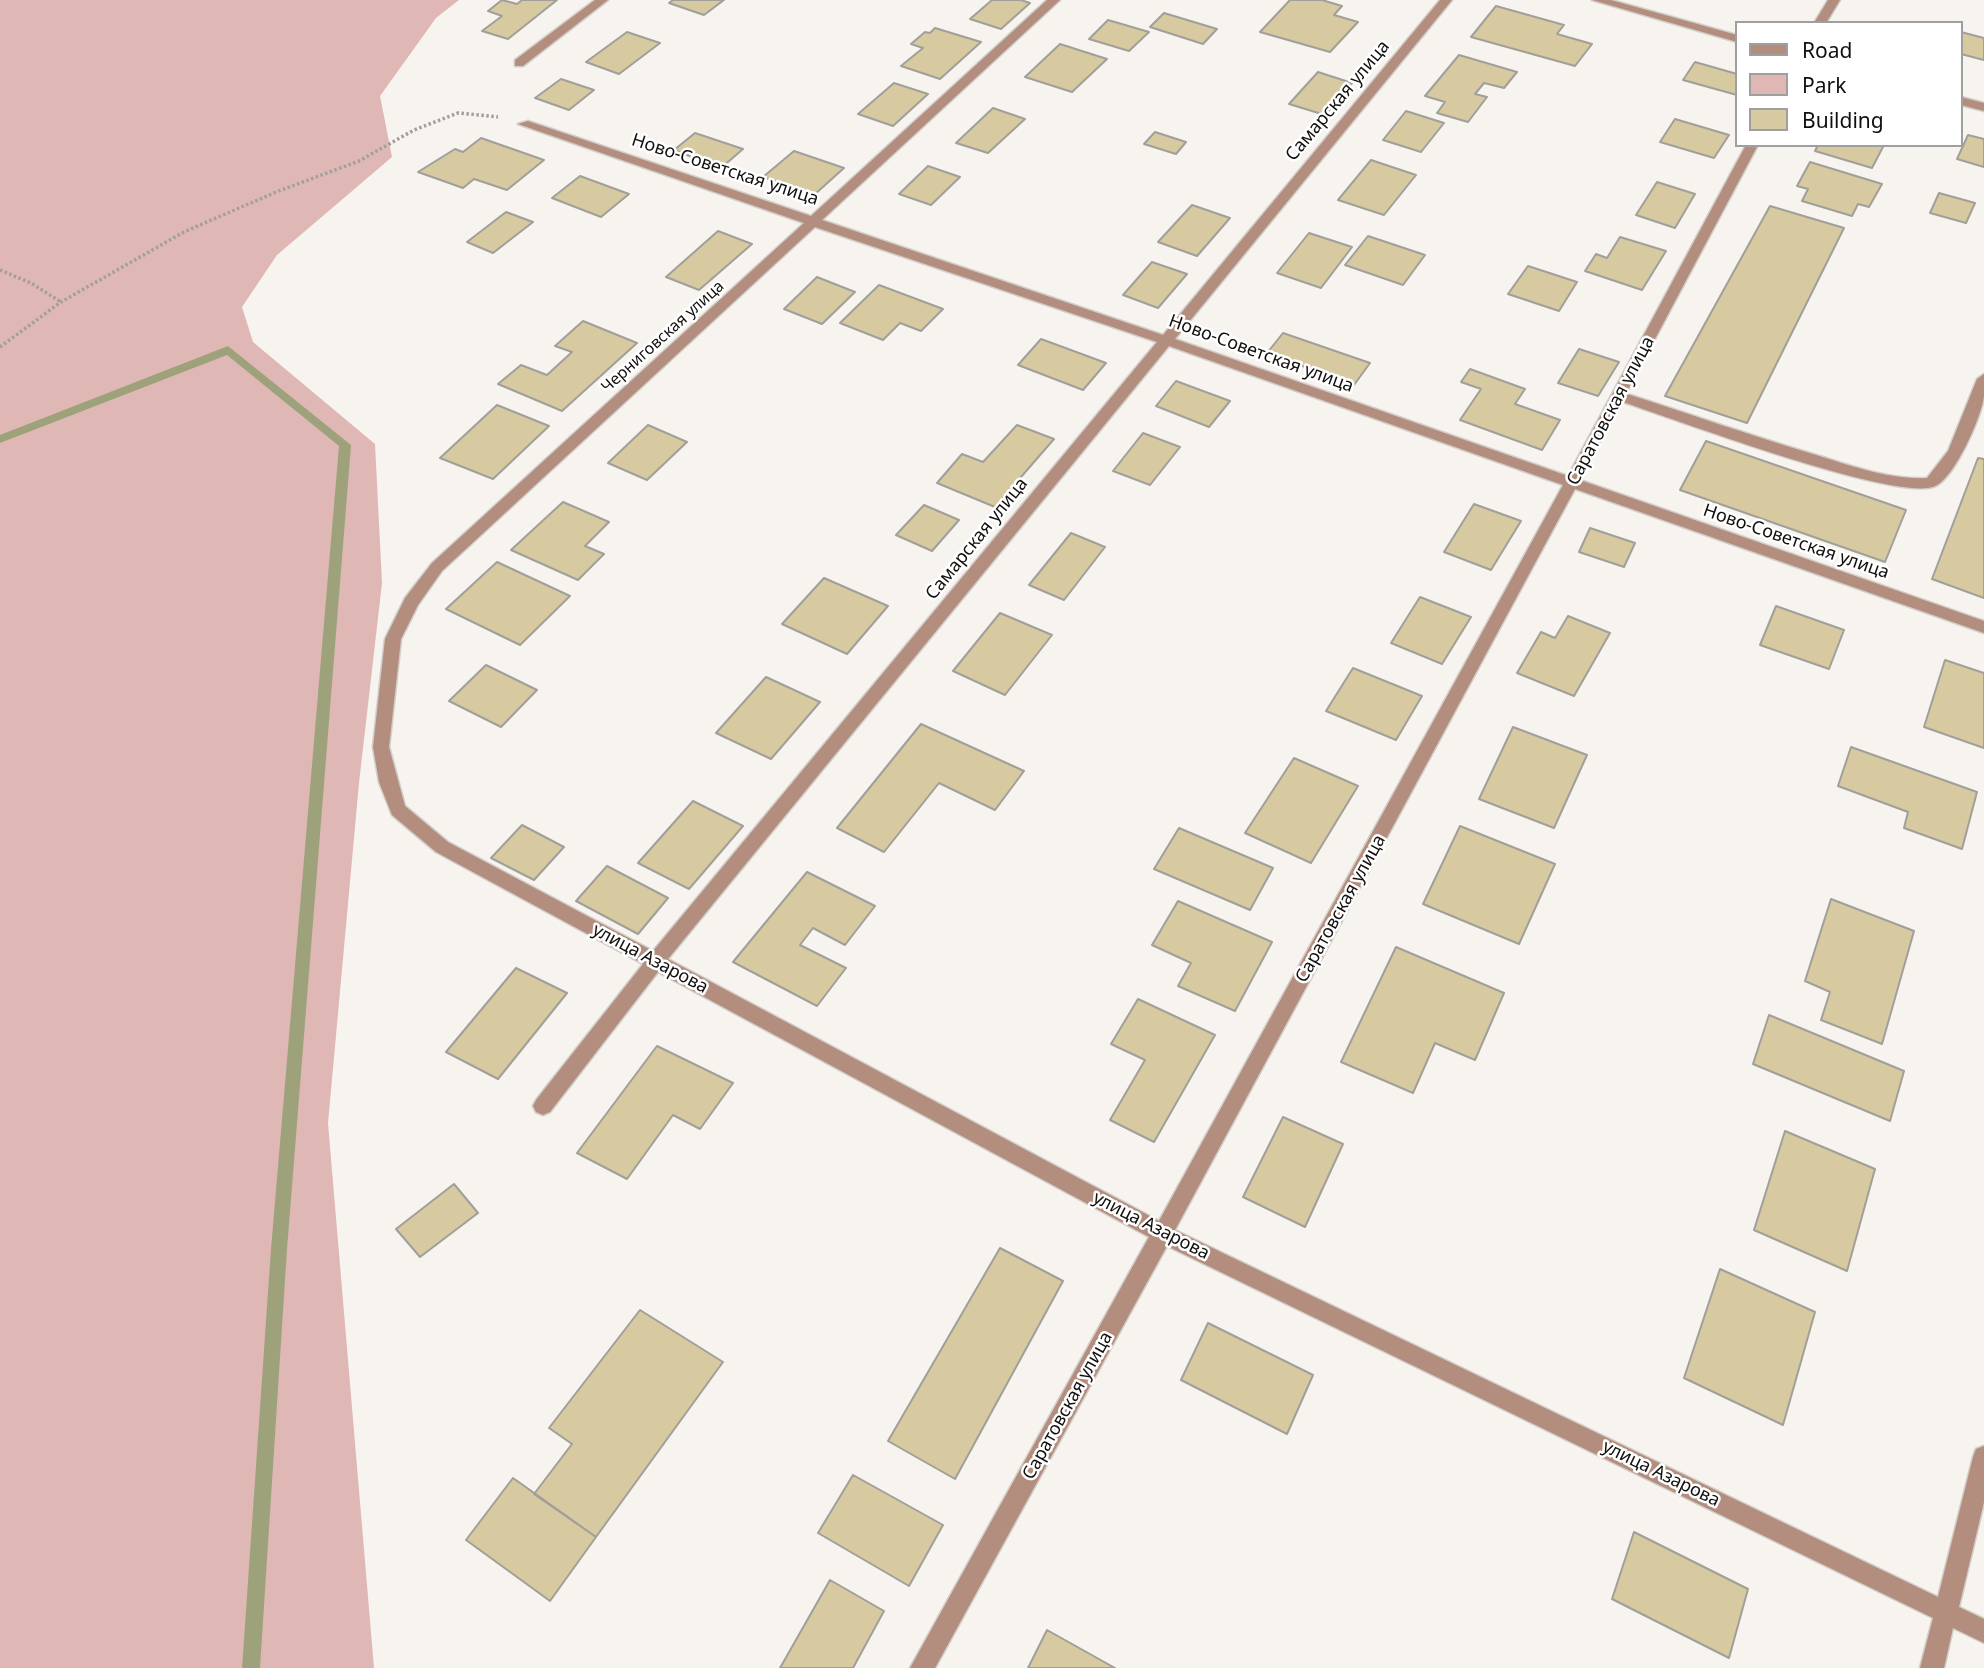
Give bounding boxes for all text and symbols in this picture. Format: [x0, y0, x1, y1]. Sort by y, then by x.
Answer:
legend [1736, 21, 1963, 147]
street label: Самарская улица [1281, 36, 1395, 166]
text: Road [1802, 36, 1852, 64]
text: Park [1802, 71, 1846, 99]
text: Building [1802, 106, 1884, 134]
street label: Ново-Советская улица [629, 130, 821, 210]
street label: Черниговская улица [598, 277, 728, 397]
street label: Ново-Советская улица [1166, 310, 1356, 398]
street label: Саратовская улица [1563, 333, 1659, 489]
street label: Самарская улица [921, 474, 1033, 604]
street label: Ново-Советская улица [1700, 500, 1892, 584]
street label: Саратовская улица [1291, 831, 1391, 987]
street label: улица Азарова [589, 919, 711, 999]
street label: улица Азарова [1089, 1187, 1213, 1265]
street label: Саратовская улица [1018, 1328, 1118, 1484]
street label: улица Азарова [1599, 1436, 1723, 1512]

